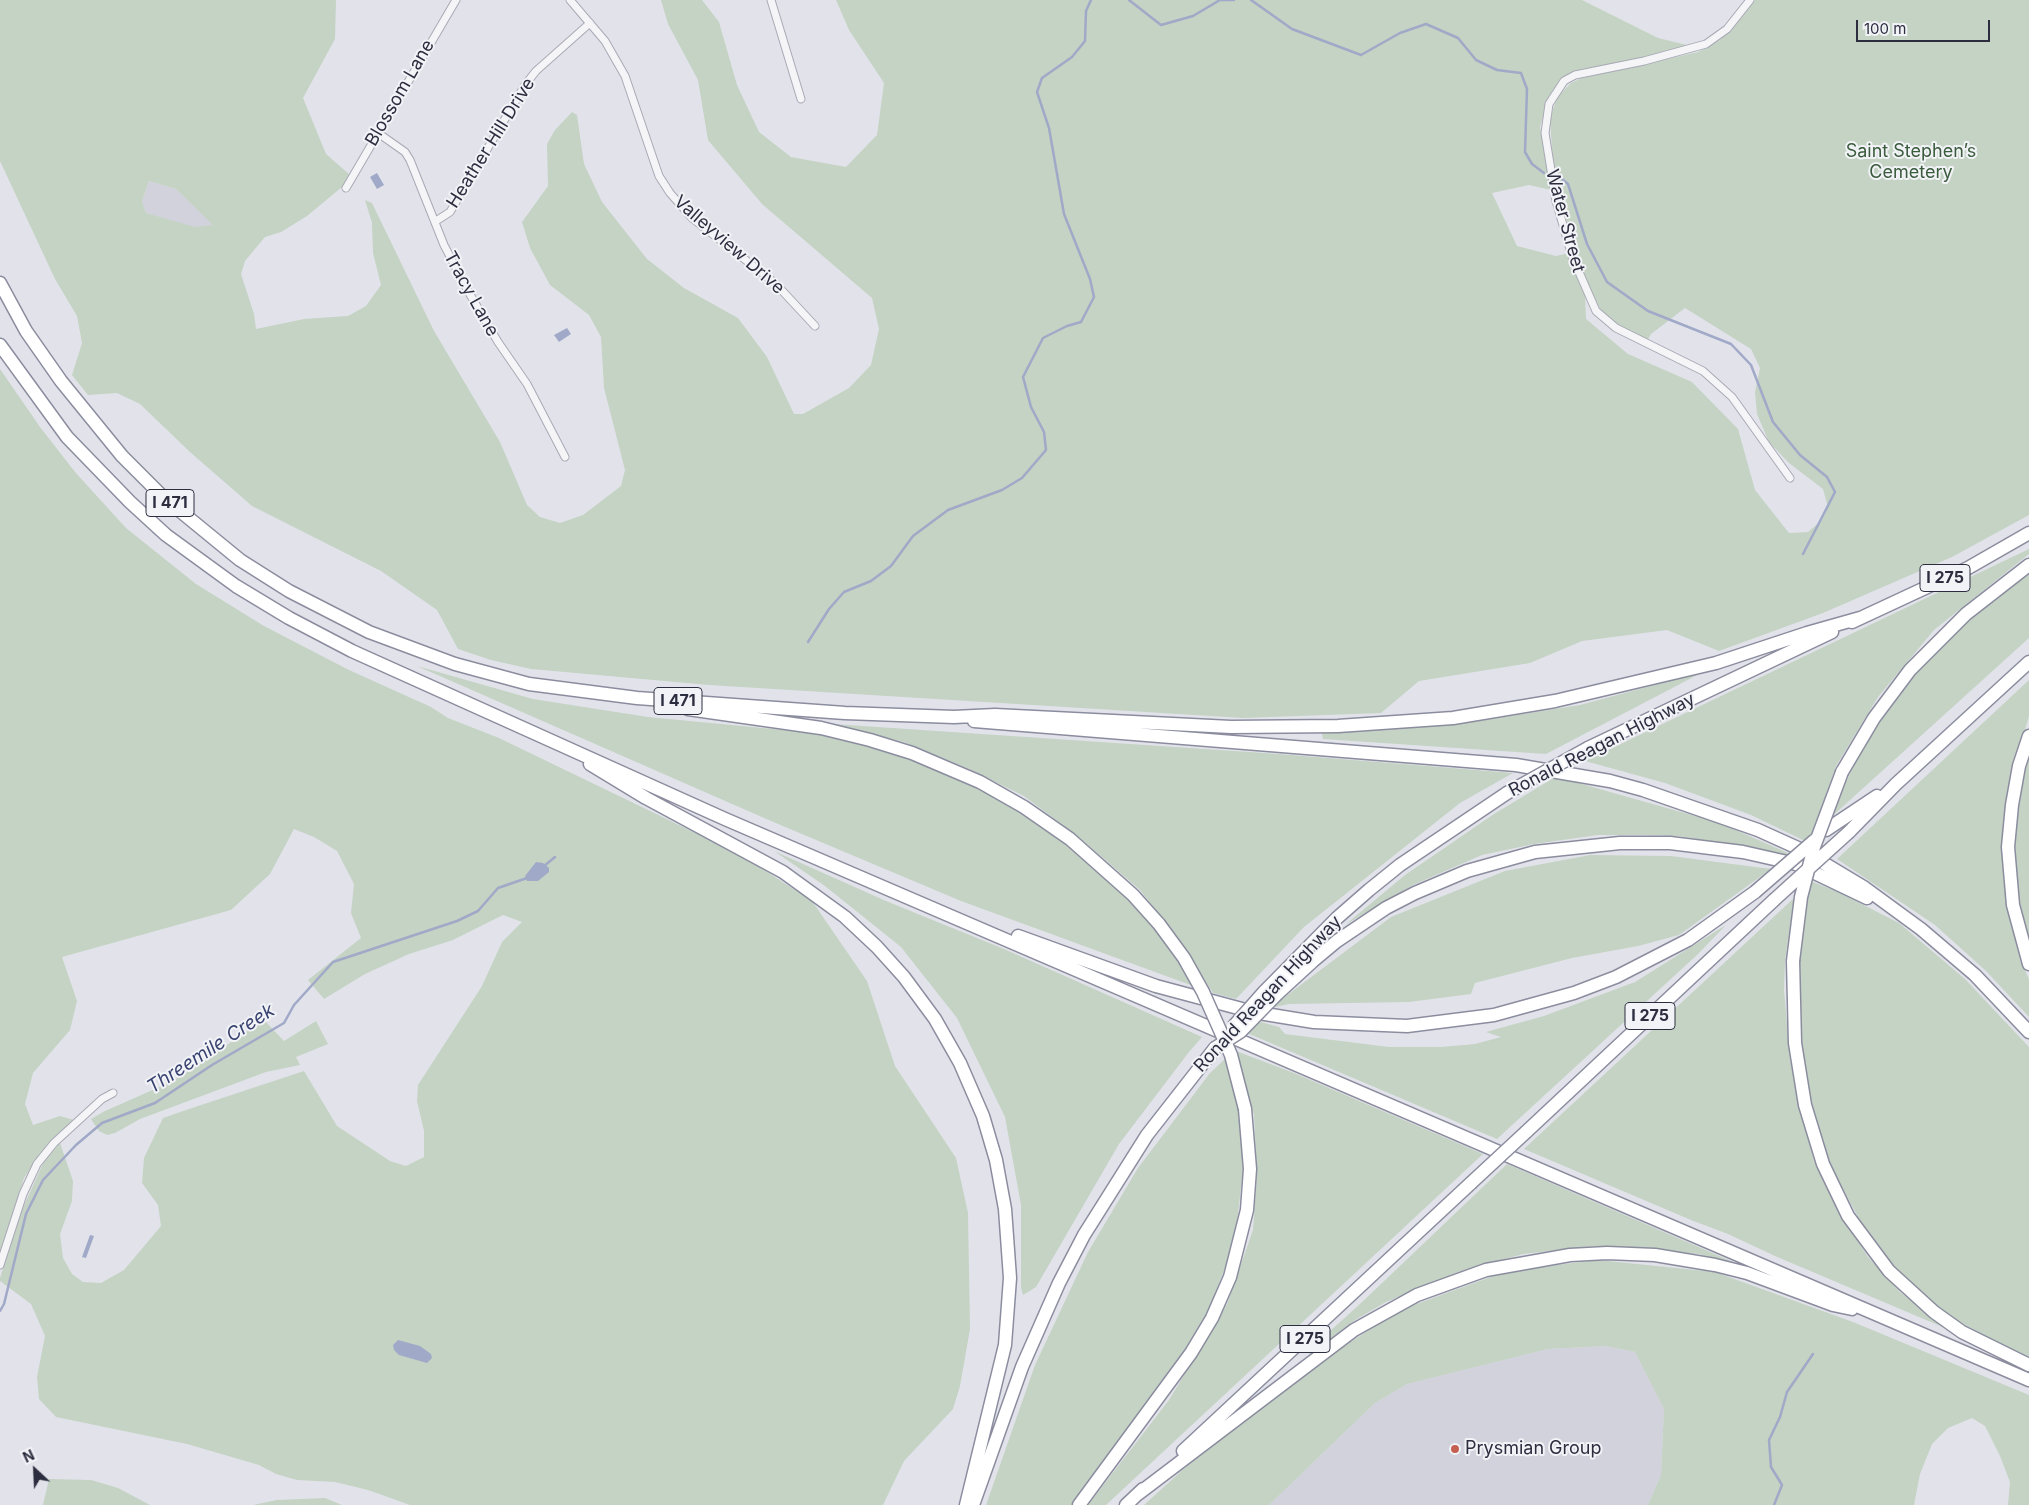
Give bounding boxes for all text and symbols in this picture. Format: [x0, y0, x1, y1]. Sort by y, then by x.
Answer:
scale bar [1859, 10, 1993, 42]
text: 100 m [1864, 19, 1906, 38]
street label: Blossom Lane [361, 36, 439, 150]
street label: Heather Hill Drive [442, 74, 540, 212]
park label: Saint Stephen’s Cemetery [1846, 141, 1976, 183]
street label: Water Street [1541, 167, 1589, 275]
street label: Valleyview Drive [669, 191, 789, 299]
street label: Tracy Lane [439, 248, 503, 340]
road number: I 471 [146, 489, 194, 516]
road number: I 275 [1920, 564, 1970, 592]
road number: I 471 [654, 688, 702, 714]
street label: Ronald Reagan Highway [1505, 689, 1699, 801]
street label: Ronald Reagan Highway [1190, 911, 1346, 1077]
water label: Threemile Creek [143, 999, 279, 1099]
road number: I 275 [1625, 1002, 1675, 1030]
road number: I 275 [1280, 1326, 1330, 1352]
place label: Prysmian Group [1465, 1438, 1601, 1460]
marker: Prysmian Group [1449, 1443, 1461, 1455]
north arrow [10, 1445, 60, 1495]
text: N [20, 1446, 37, 1466]

